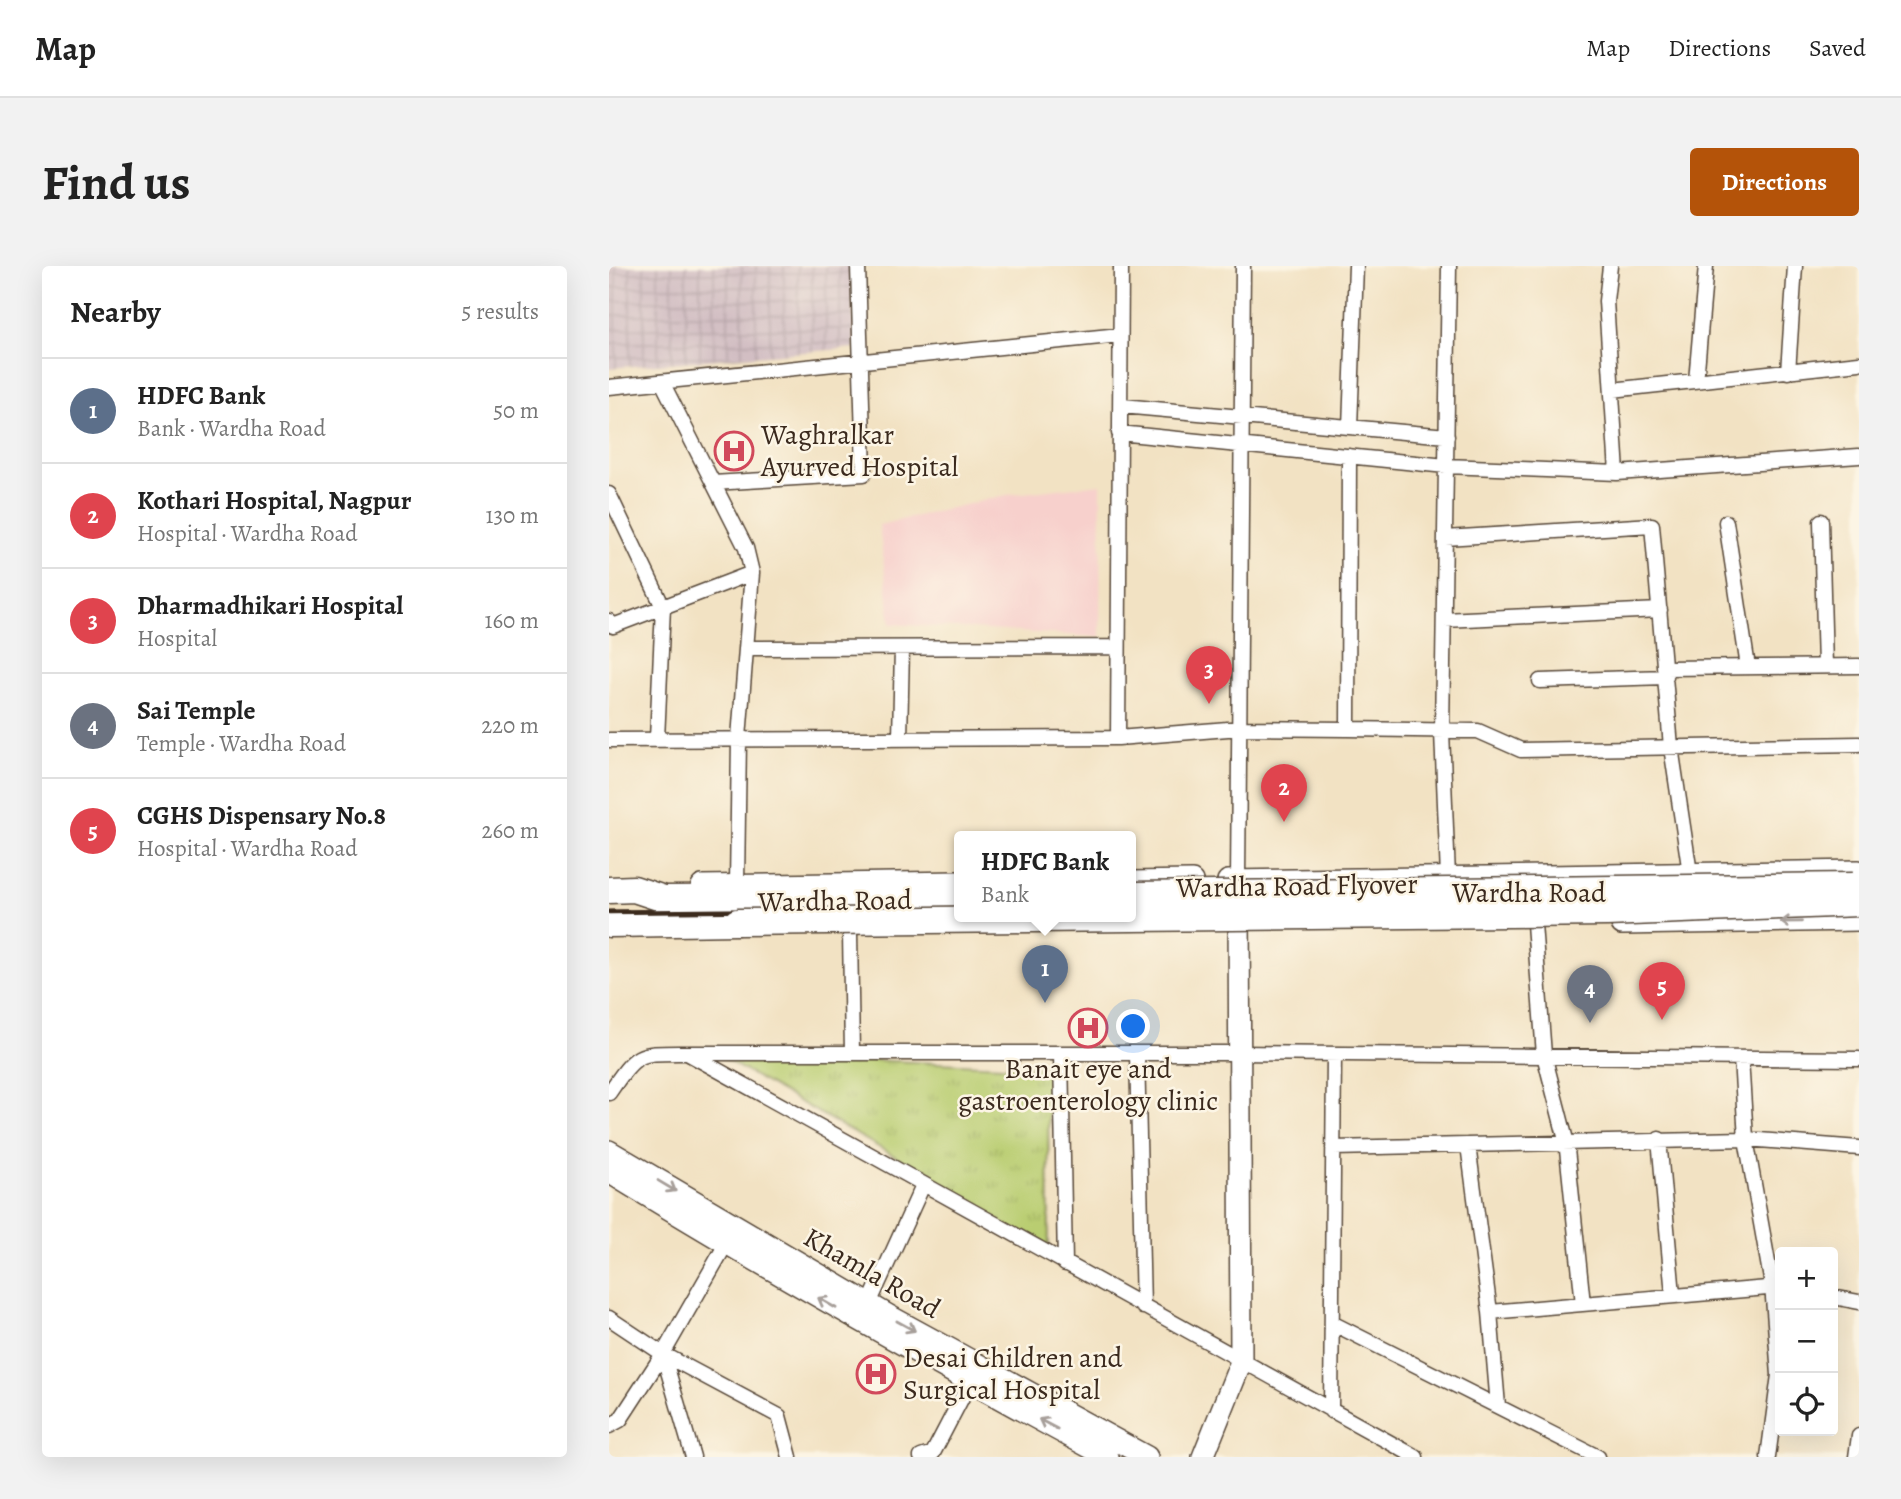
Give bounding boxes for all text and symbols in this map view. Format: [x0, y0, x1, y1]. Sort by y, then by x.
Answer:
text: Map [35, 26, 96, 71]
text: Map [1586, 32, 1630, 64]
text: Directions [1668, 32, 1771, 64]
text: Saved [1809, 32, 1866, 64]
button: Directions [1690, 148, 1859, 216]
text: Find us [42, 149, 190, 216]
text: Nearby [70, 292, 161, 332]
text: 5 results [462, 296, 539, 327]
text: HDFC Bank [137, 378, 265, 413]
text: 1 [89, 395, 97, 426]
text: 50 m [493, 395, 539, 426]
text: Bank · Wardha Road [137, 413, 326, 444]
place label: Waghralkar Ayurved Hospital [760, 416, 958, 486]
hospital icon: Waghralkar Ayurved Hospital [713, 430, 755, 472]
text: Kothari Hospital, Nagpur [137, 483, 411, 518]
text: 2 [87, 500, 99, 531]
text: 130 m [486, 500, 539, 531]
text: Hospital · Wardha Road [137, 518, 357, 549]
text: Dharmadhikari Hospital [137, 588, 403, 623]
text: 3 [88, 605, 98, 636]
text: 160 m [485, 605, 539, 636]
text: Hospital [137, 623, 217, 654]
pin: 3 [1186, 646, 1232, 704]
text: Sai Temple [137, 693, 255, 728]
text: 4 [88, 710, 98, 741]
text: 220 m [481, 710, 539, 741]
text: Temple · Wardha Road [137, 728, 346, 759]
pin: 2 [1261, 764, 1307, 822]
text: CGHS Dispensary No.8 [137, 798, 386, 833]
text: 5 [88, 815, 98, 846]
text: 260 m [481, 815, 539, 846]
popup [954, 831, 1136, 922]
text: Hospital · Wardha Road [137, 833, 357, 864]
text: HDFC Bank [981, 844, 1109, 879]
street label: Wardha Road Flyover [1175, 865, 1418, 907]
street label: Wardha Road [1451, 874, 1607, 912]
text: Bank [981, 879, 1029, 910]
street label: Wardha Road [757, 881, 913, 921]
one-way arrow [1780, 915, 1803, 929]
pin: 1 [1022, 945, 1068, 1003]
pin: 5 [1639, 962, 1685, 1020]
pin: 4 [1567, 965, 1613, 1023]
hospital icon: Banait eye and gastroenterology clinic [1067, 1007, 1109, 1049]
your location [1116, 1009, 1150, 1043]
place label: Banait eye and gastroenterology clinic [958, 1050, 1218, 1120]
one-way arrow [657, 1180, 677, 1194]
street label: Khamla Road [796, 1218, 948, 1328]
map controls [1775, 1247, 1838, 1436]
button: + [1775, 1247, 1838, 1310]
one-way arrow [818, 1295, 838, 1309]
button: − [1775, 1310, 1838, 1373]
one-way arrow [896, 1319, 916, 1333]
place label: Desai Children and Surgical Hospital [903, 1339, 1123, 1409]
hospital icon: Desai Children and Surgical Hospital [855, 1353, 897, 1395]
button: locate [1775, 1373, 1838, 1436]
one-way arrow [1038, 1417, 1059, 1431]

